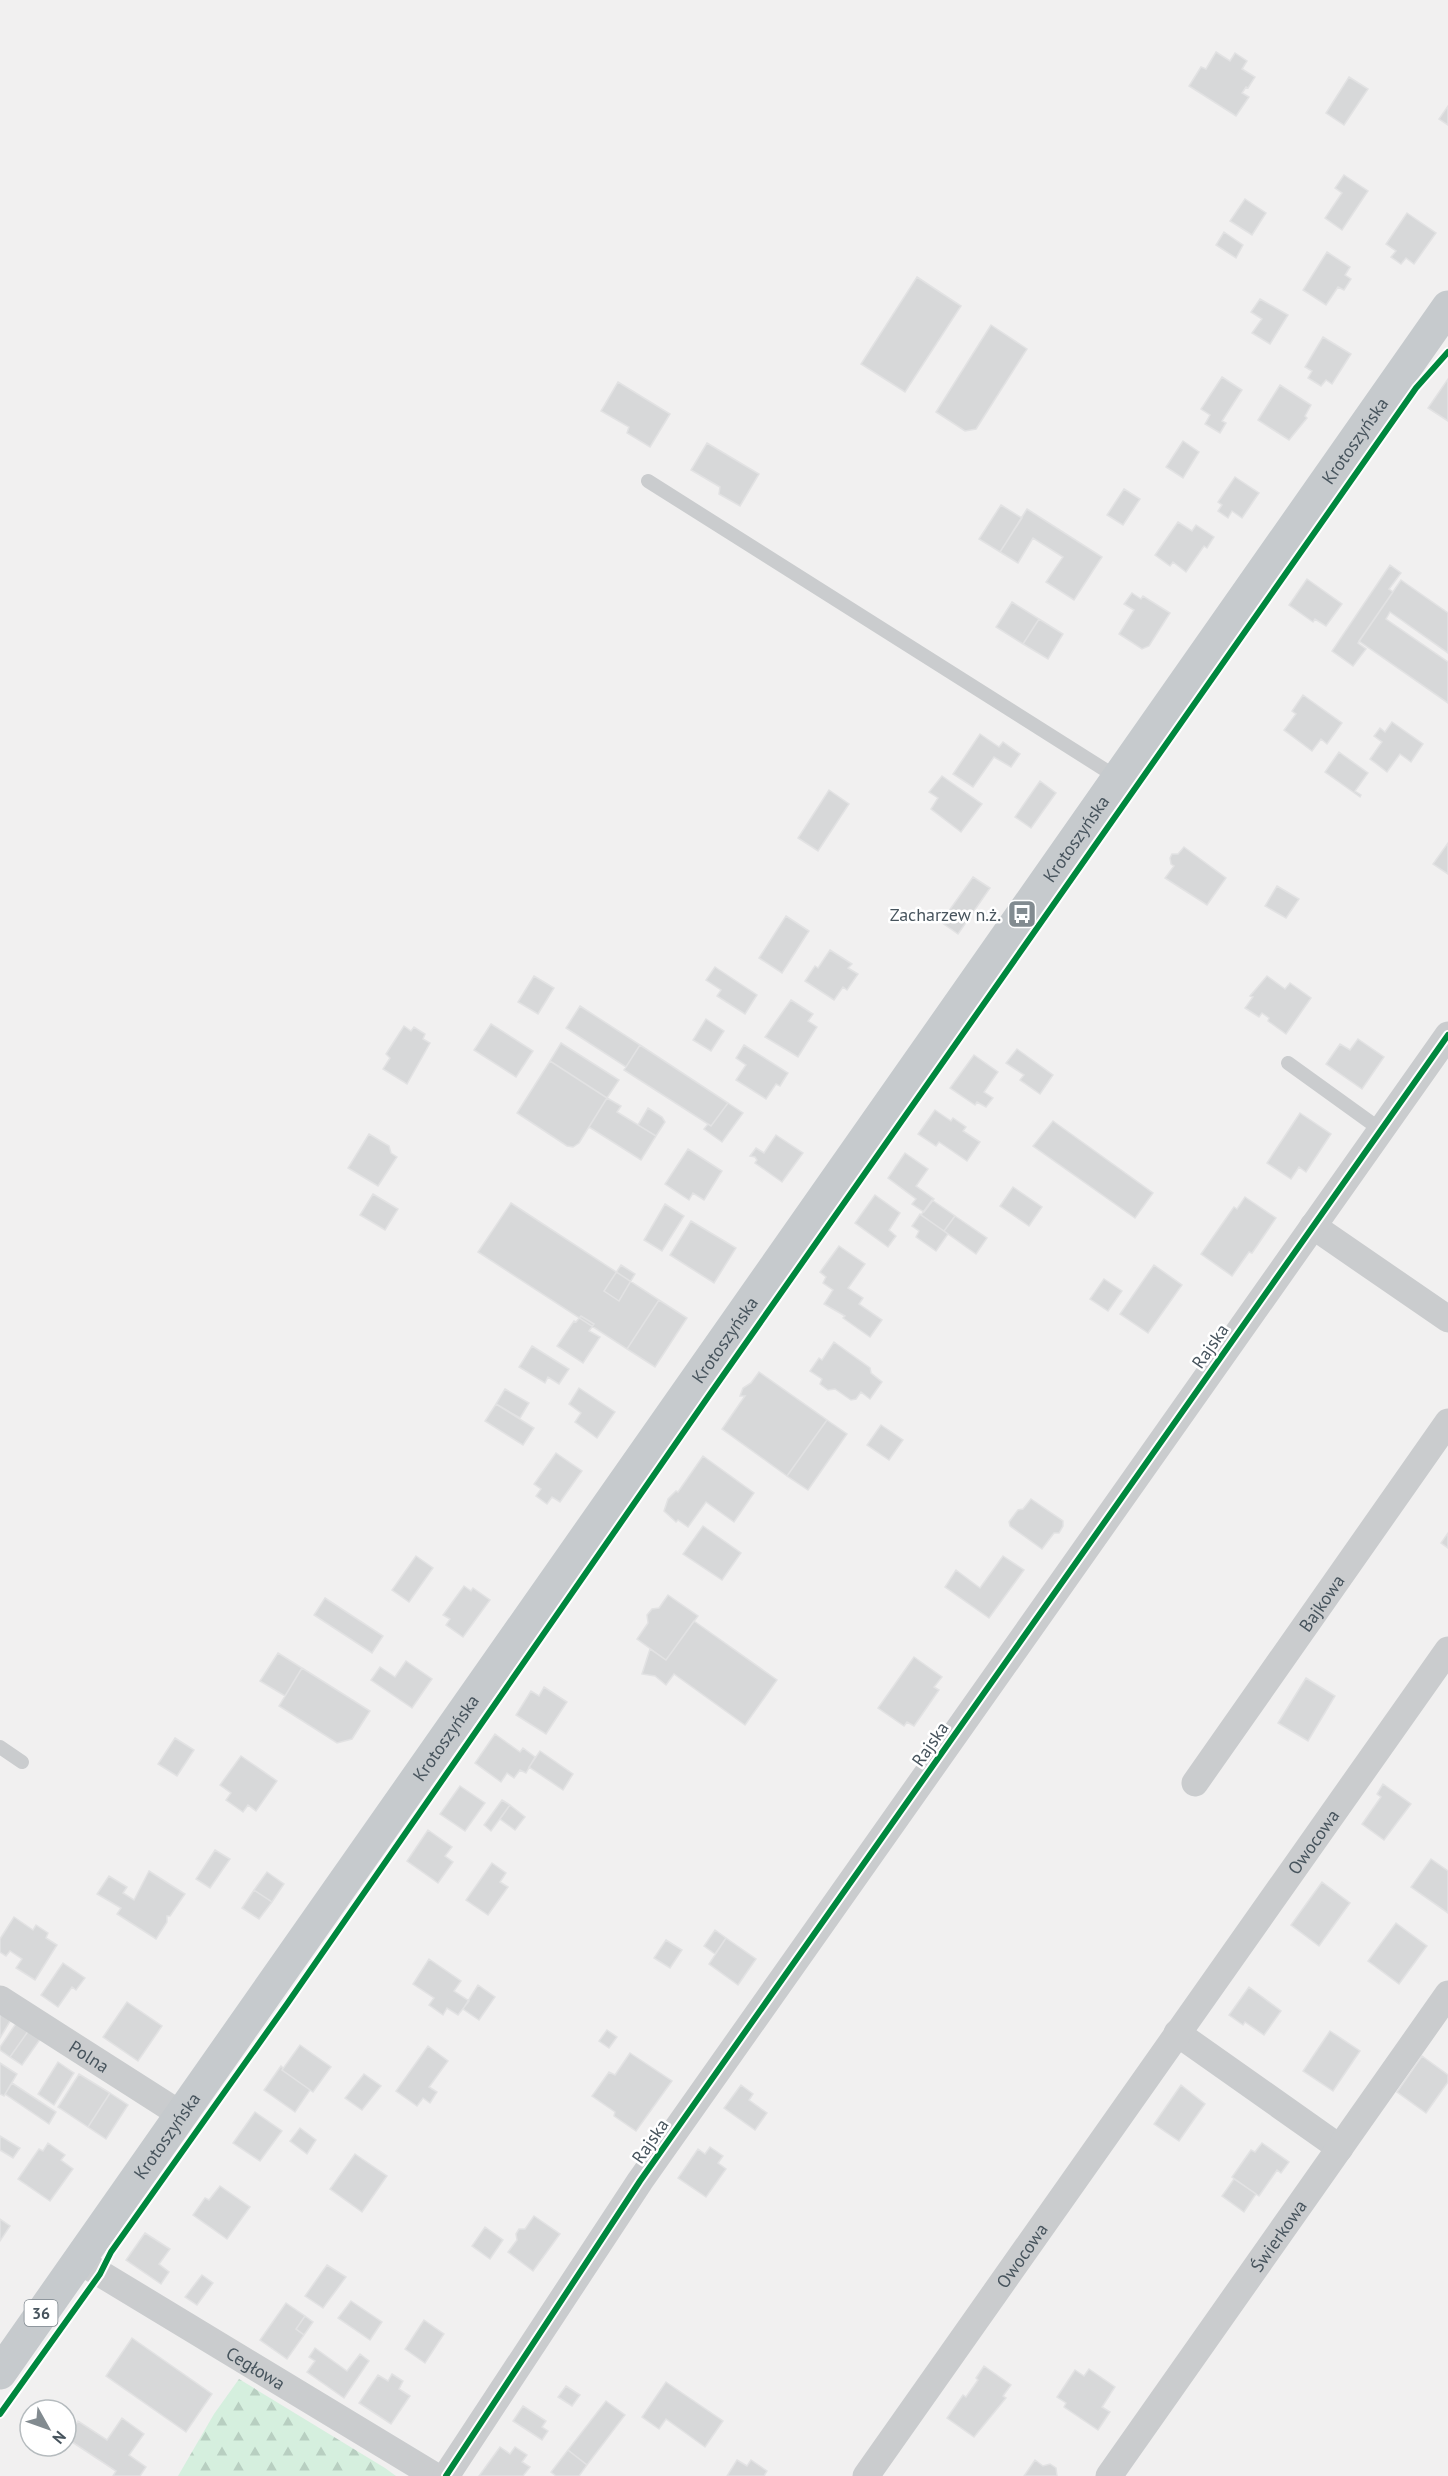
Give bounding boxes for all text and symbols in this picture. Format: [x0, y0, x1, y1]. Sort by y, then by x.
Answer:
street label: Krotoszyńska [1316, 393, 1393, 488]
street label: Krotoszyńska [1037, 791, 1114, 886]
bus stop icon: Zacharzew n.ż. [1006, 898, 1038, 930]
place label: Zacharzew n.ż. [890, 903, 1001, 926]
street label: Krotoszyńska [686, 1292, 763, 1387]
street label: Rajska [1186, 1319, 1234, 1373]
street label: Bajkowa [1293, 1570, 1349, 1636]
street label: Krotoszyńska [407, 1690, 484, 1785]
street label: Rajska [906, 1717, 954, 1771]
street label: Owocowa [1282, 1805, 1344, 1879]
street label: Polna [65, 2035, 114, 2077]
street label: Krotoszyńska [128, 2088, 205, 2183]
street label: Rajska [626, 2114, 674, 2168]
street label: Świerkowa [1245, 2195, 1311, 2276]
street label: Owocowa [991, 2218, 1052, 2292]
road number: 36 [24, 2300, 57, 2326]
street label: Cegłowa [222, 2341, 290, 2394]
north arrow [18, 2398, 78, 2458]
text: N [48, 2427, 71, 2448]

